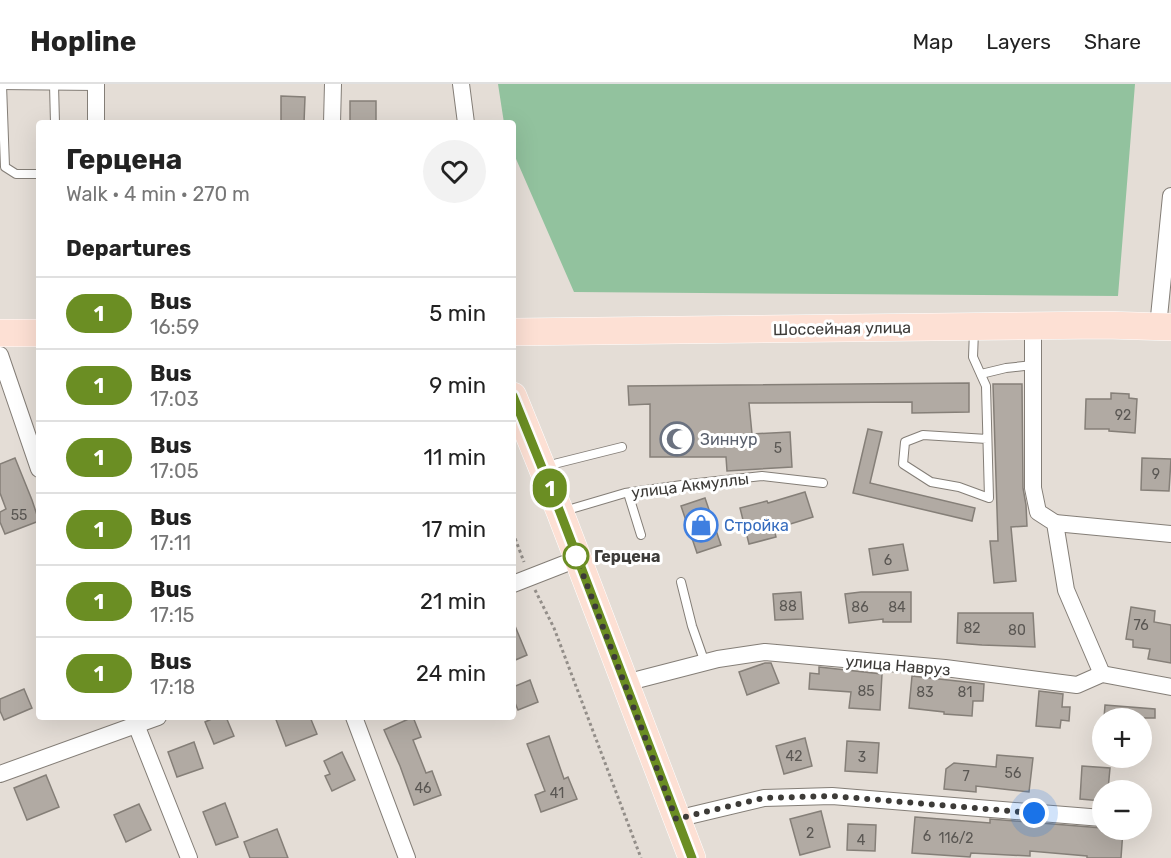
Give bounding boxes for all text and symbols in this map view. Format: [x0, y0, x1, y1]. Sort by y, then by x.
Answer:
text: Hopline [30, 25, 136, 58]
text: Map [912, 29, 953, 54]
text: Layers [986, 29, 1051, 54]
text: Share [1084, 29, 1141, 54]
button: heart [423, 140, 486, 203]
text: Герцена [66, 143, 182, 176]
text: Walk · 4 min · 270 m [66, 182, 250, 206]
text: Departures [66, 235, 191, 262]
text: Bus [150, 288, 192, 315]
text: 5 min [429, 300, 486, 327]
text: 1 [94, 301, 104, 326]
text: 16:59 [150, 315, 199, 339]
street label: Шоссейная улица [773, 318, 911, 339]
text: Bus [150, 360, 192, 387]
text: 9 min [429, 372, 486, 399]
text: 1 [94, 373, 104, 398]
text: 17:03 [150, 387, 199, 411]
house number: 92 [1115, 407, 1131, 424]
mosque icon: Зиннур [659, 421, 695, 457]
place label: Зиннур [700, 430, 757, 449]
text: Bus [150, 432, 192, 459]
house number: 5 [774, 440, 782, 457]
text: 11 min [424, 444, 486, 471]
text: 1 [94, 445, 104, 470]
text: 17:05 [150, 459, 199, 483]
house number: 9 [1152, 466, 1160, 483]
line badge: 1 [530, 468, 570, 508]
street label: улица Акмуллы [630, 469, 750, 502]
text: 1 [545, 476, 555, 501]
text: Bus [150, 504, 192, 531]
house number: 55 [11, 507, 27, 524]
shop icon: Стройка [683, 507, 719, 543]
text: 17 min [422, 516, 486, 543]
place label: Стройка [724, 516, 789, 535]
text: 1 [94, 517, 104, 542]
text: 17:11 [150, 531, 191, 555]
marker: Герцена [563, 543, 589, 569]
place label: Герцена [594, 547, 661, 566]
house number: 6 [884, 552, 892, 569]
text: Bus [150, 576, 192, 603]
text: 21 min [420, 588, 486, 615]
text: 1 [94, 589, 104, 614]
house number: 88 [779, 598, 797, 615]
house number: 86 [851, 599, 869, 616]
house number: 84 [888, 599, 906, 616]
text: 17:15 [150, 603, 194, 627]
house number: 76 [1133, 617, 1149, 634]
house number: 82 [963, 620, 981, 637]
house number: 80 [1008, 622, 1026, 639]
text: Bus [150, 648, 192, 675]
street label: улица Навруз [845, 651, 951, 680]
text: 24 min [416, 660, 486, 687]
text: 1 [94, 661, 104, 686]
text: 17:18 [150, 675, 195, 699]
house number: 85 [857, 683, 875, 700]
house number: 83 [916, 684, 934, 701]
house number: 81 [958, 684, 972, 701]
map controls [1092, 708, 1152, 840]
button: + [1092, 708, 1152, 768]
house number: 42 [786, 748, 802, 765]
house number: 3 [858, 749, 866, 766]
house number: 56 [1005, 765, 1021, 782]
house number: 7 [962, 768, 970, 785]
house number: 46 [414, 780, 432, 797]
button: − [1092, 780, 1152, 840]
house number: 41 [550, 785, 564, 802]
your location [1019, 798, 1049, 828]
house number: 2 [806, 825, 814, 842]
house number: 6 [923, 828, 931, 845]
house number: 116/2 [938, 830, 974, 847]
house number: 4 [857, 832, 866, 849]

